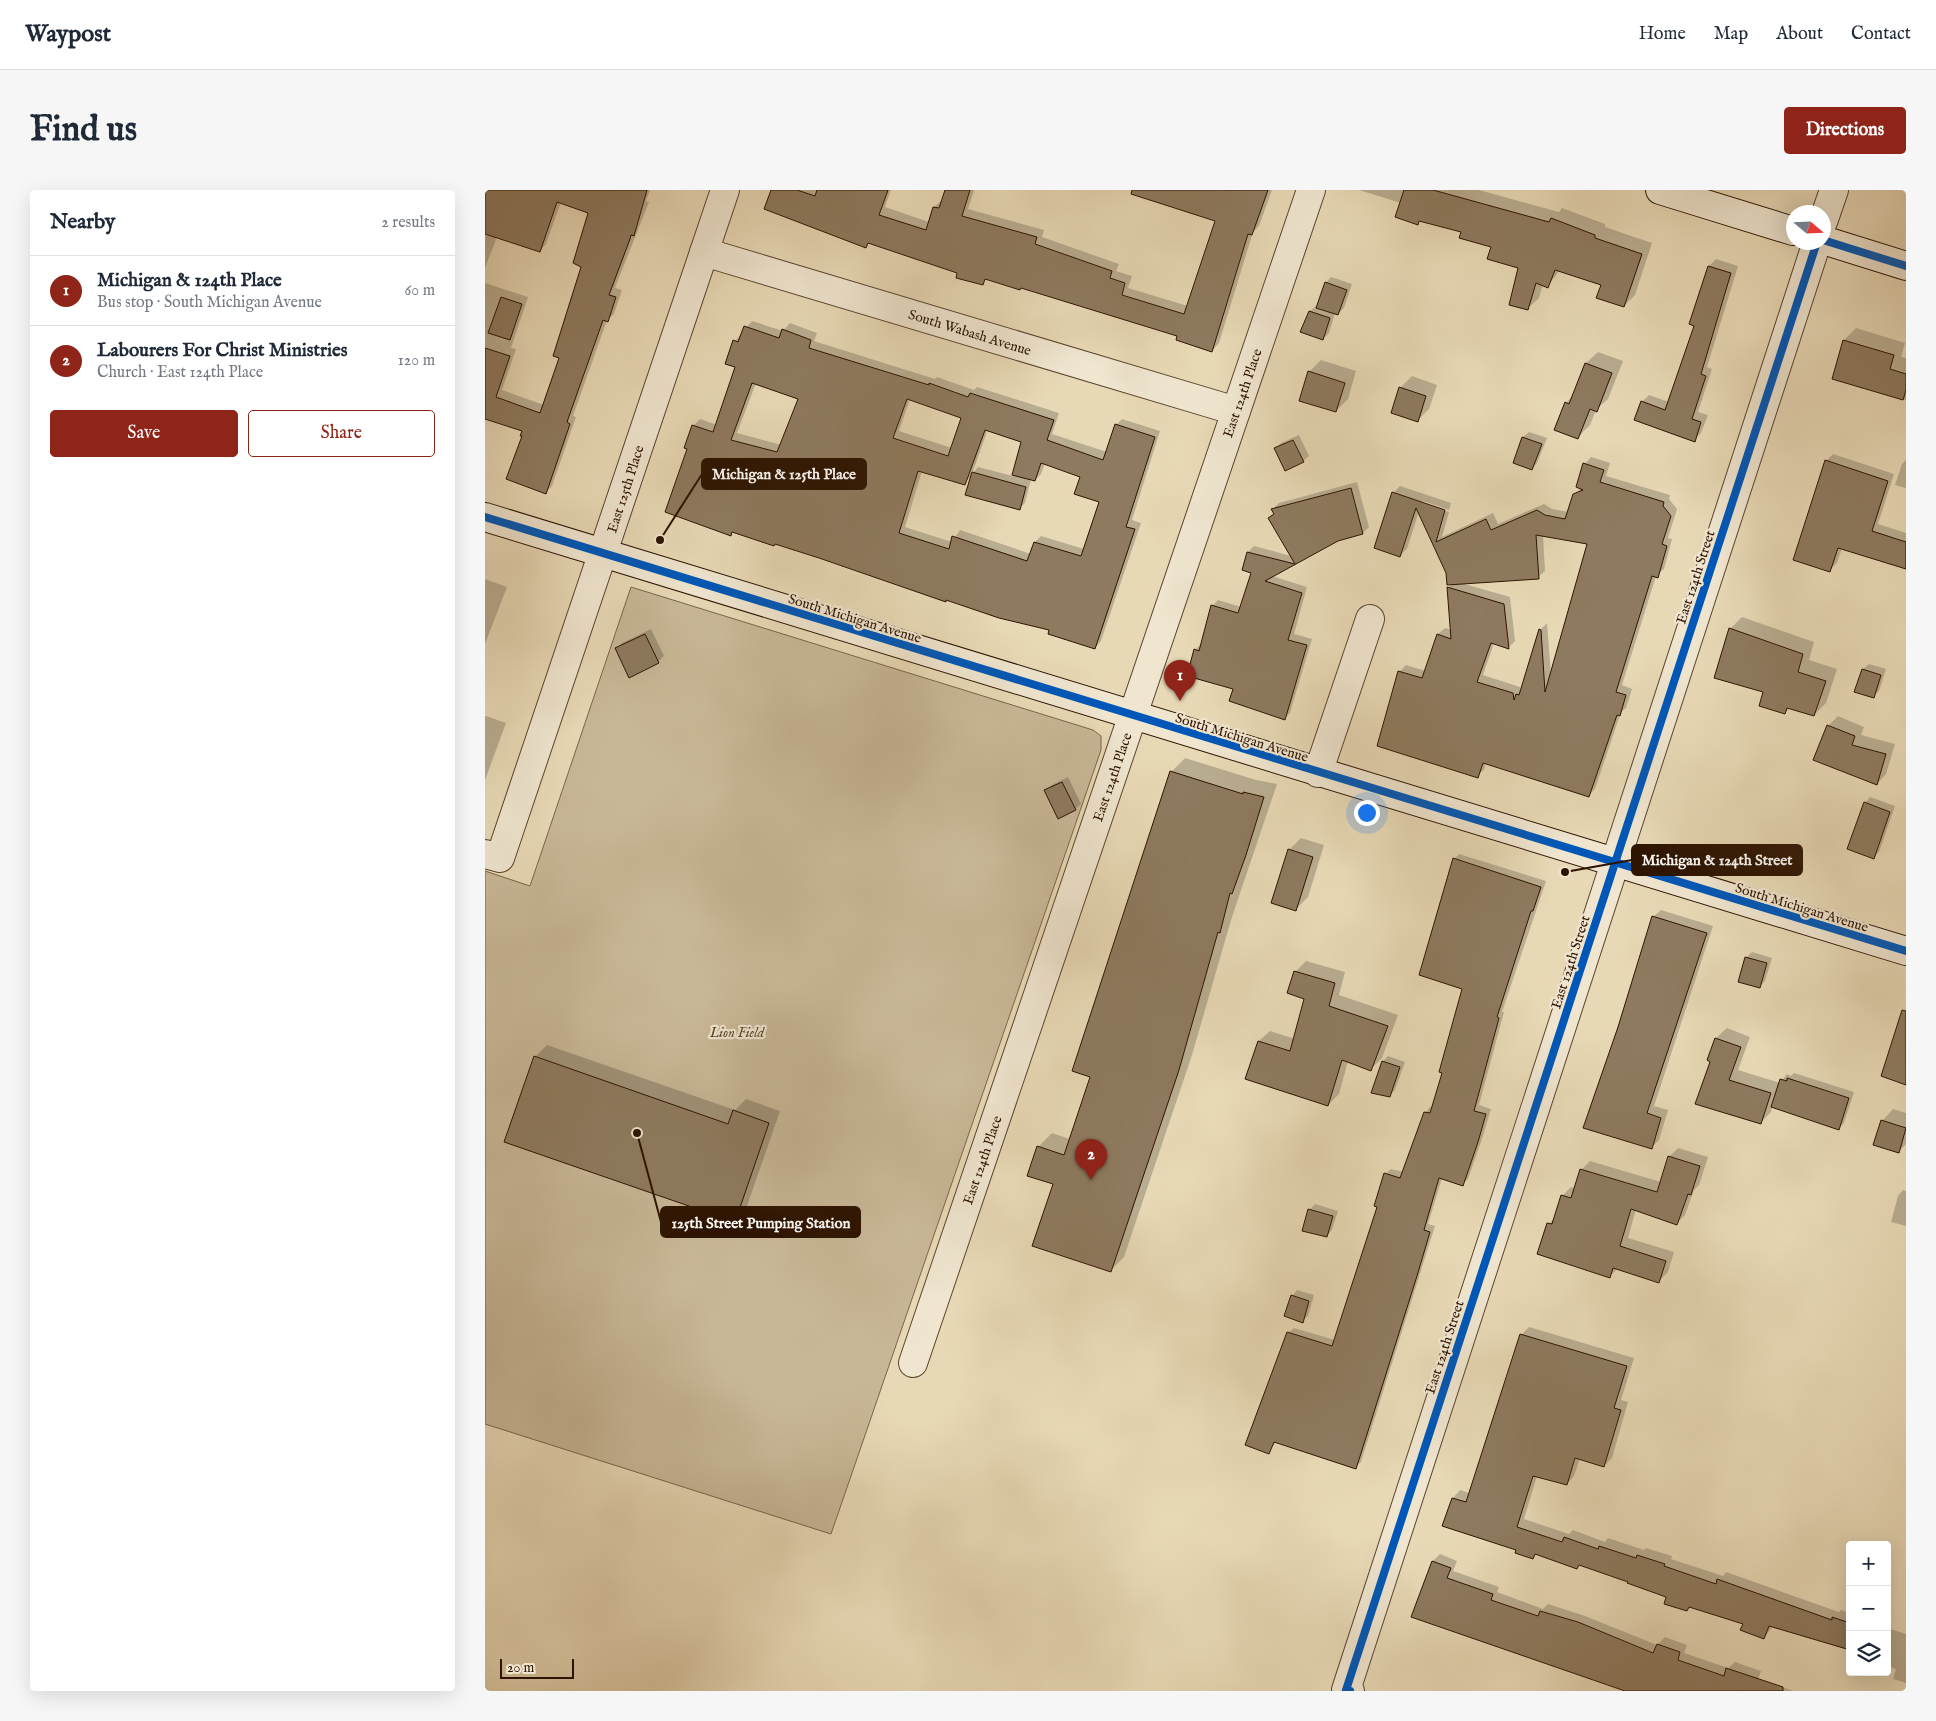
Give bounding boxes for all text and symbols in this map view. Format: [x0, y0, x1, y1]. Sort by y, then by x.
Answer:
text: Waypost [25, 19, 111, 50]
text: Home [1639, 23, 1686, 46]
text: Map [1714, 23, 1748, 46]
text: About [1776, 23, 1823, 46]
text: Contact [1851, 23, 1911, 46]
button: Directions [1784, 107, 1906, 154]
text: Find us [30, 108, 137, 153]
north arrow [1786, 205, 1831, 250]
text: Nearby [50, 209, 115, 236]
text: 2 results [381, 213, 435, 233]
text: Michigan & 124th Place [97, 269, 282, 293]
text: 1 [63, 281, 69, 301]
text: 60 m [405, 281, 435, 301]
text: Bus stop · South Michigan Avenue [97, 293, 322, 313]
street label: South Wabash Avenue [906, 306, 1034, 360]
text: Labourers For Christ Ministries [97, 339, 347, 363]
street label: East 124th Place [1219, 346, 1267, 440]
text: 2 [62, 351, 70, 371]
text: 120 m [398, 351, 435, 371]
text: Church · East 124th Place [97, 363, 263, 383]
button: Save [50, 410, 238, 457]
button: Share [248, 410, 435, 457]
street label: East 125th Place [603, 443, 649, 535]
callout: Michigan & 125th Place [702, 459, 866, 489]
text: Michigan & 125th Place [712, 465, 856, 484]
street label: East 124th Street [1672, 528, 1720, 626]
street label: South Michigan Avenue [786, 590, 924, 648]
pin: 1 [1164, 660, 1196, 701]
street label: South Michigan Avenue [1173, 709, 1311, 767]
street label: East 124th Place [1089, 730, 1137, 824]
your location [1354, 800, 1380, 826]
callout: Michigan & 124th Street [1632, 845, 1802, 875]
text: Michigan & 124th Street [1642, 851, 1793, 870]
street label: South Michigan Avenue [1733, 879, 1871, 937]
street label: East 124th Street [1547, 913, 1595, 1011]
park label: Lion Field [709, 1024, 765, 1042]
street label: East 124th Place [959, 1113, 1007, 1207]
pin: 2 [1075, 1139, 1107, 1180]
callout: 125th Street Pumping Station [661, 1207, 860, 1237]
text: 125th Street Pumping Station [672, 1214, 850, 1233]
street label: East 124th Street [1421, 1298, 1469, 1396]
map controls [1846, 1541, 1891, 1676]
button: + [1846, 1541, 1891, 1586]
button: − [1846, 1586, 1891, 1631]
button: layers [1846, 1631, 1891, 1676]
scale bar [500, 1656, 574, 1679]
text: 20 m [507, 1659, 534, 1677]

